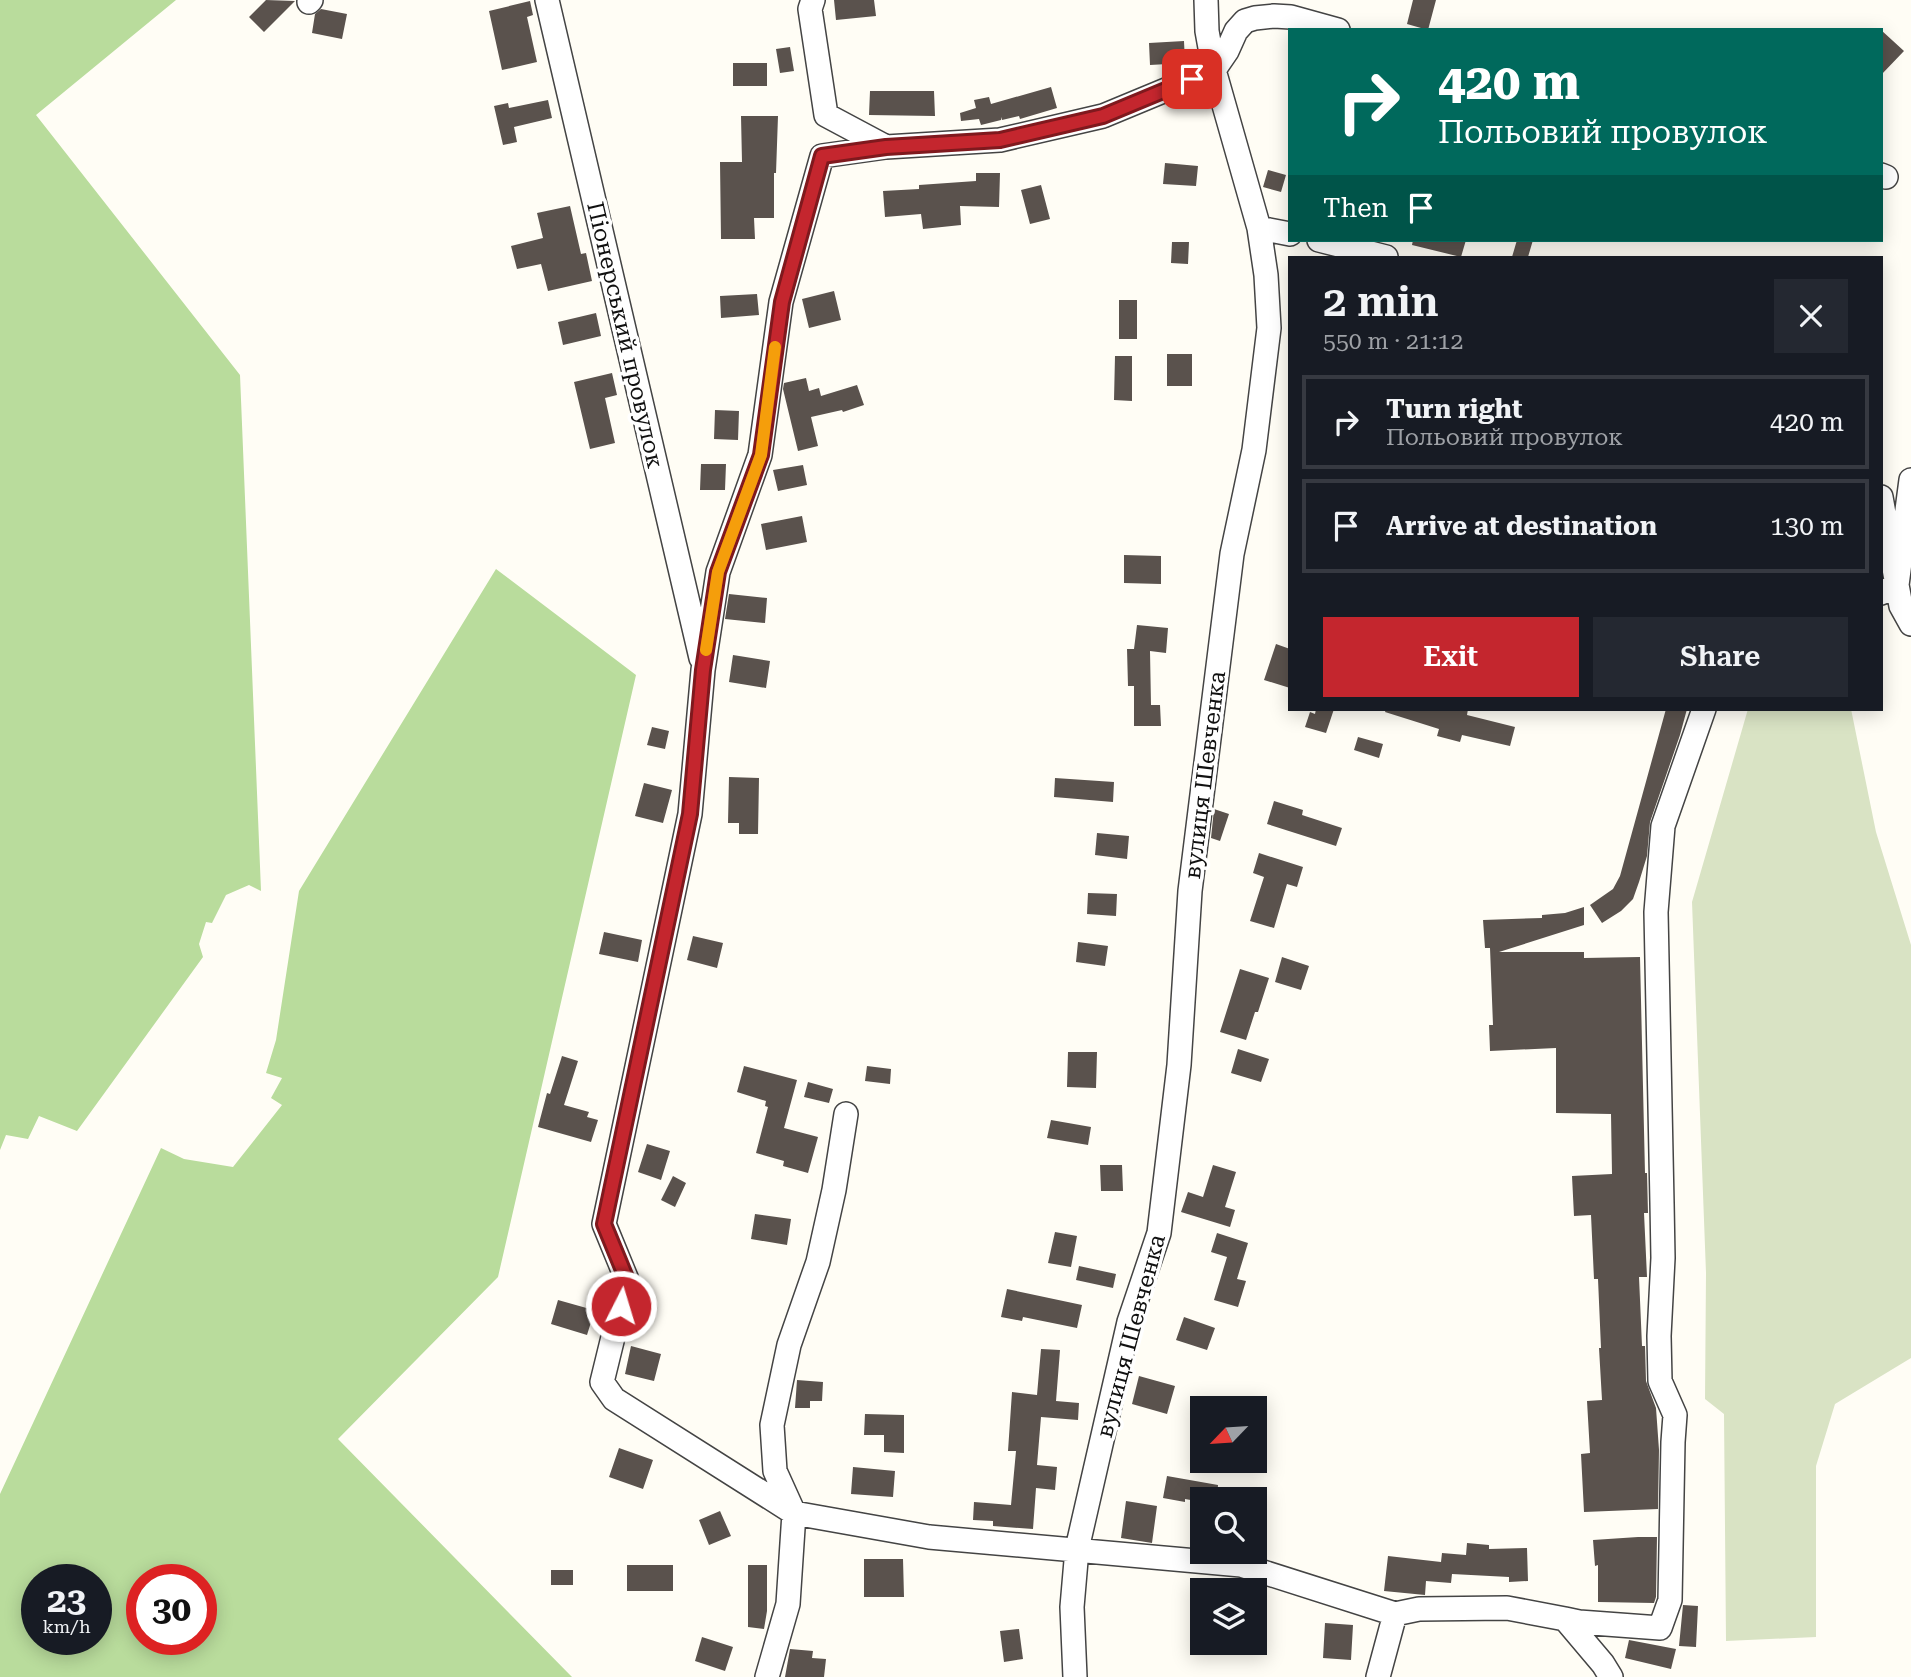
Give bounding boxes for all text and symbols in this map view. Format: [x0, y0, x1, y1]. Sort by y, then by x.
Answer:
pin [1162, 49, 1222, 109]
text: 420 m [1438, 54, 1580, 111]
icon: right [1323, 56, 1414, 147]
icon: arrive [1173, 60, 1211, 98]
text: Польовий провулок [1438, 113, 1768, 151]
icon: arrive [1402, 189, 1440, 227]
text: Then [1323, 193, 1388, 223]
street label: Піонерський провулок [581, 199, 669, 471]
text: 2 min [1323, 277, 1439, 326]
button: close [1774, 279, 1848, 353]
text: 550 m · 21:12 [1323, 328, 1463, 355]
text: Turn right [1386, 394, 1522, 424]
icon: right [1327, 403, 1365, 441]
text: 420 m [1770, 407, 1844, 437]
text: Польовий провулок [1386, 424, 1623, 451]
icon: arrive [1327, 507, 1365, 545]
text: Arrive at destination [1386, 511, 1657, 541]
text: 130 m [1770, 511, 1844, 541]
button: Exit [1323, 617, 1579, 697]
button: Share [1593, 617, 1848, 697]
street label: вулиця Шевченка [1179, 669, 1231, 880]
street label: вулиця Шевченка [1091, 1231, 1171, 1441]
position arrow [584, 1269, 658, 1343]
north arrow [1190, 1396, 1267, 1474]
map controls [1190, 1396, 1267, 1655]
button: search [1190, 1487, 1267, 1564]
speed limit sign: 30 [126, 1564, 217, 1655]
button: layers [1190, 1578, 1267, 1655]
text: 23 [47, 1580, 86, 1621]
text: km/h [42, 1616, 91, 1637]

